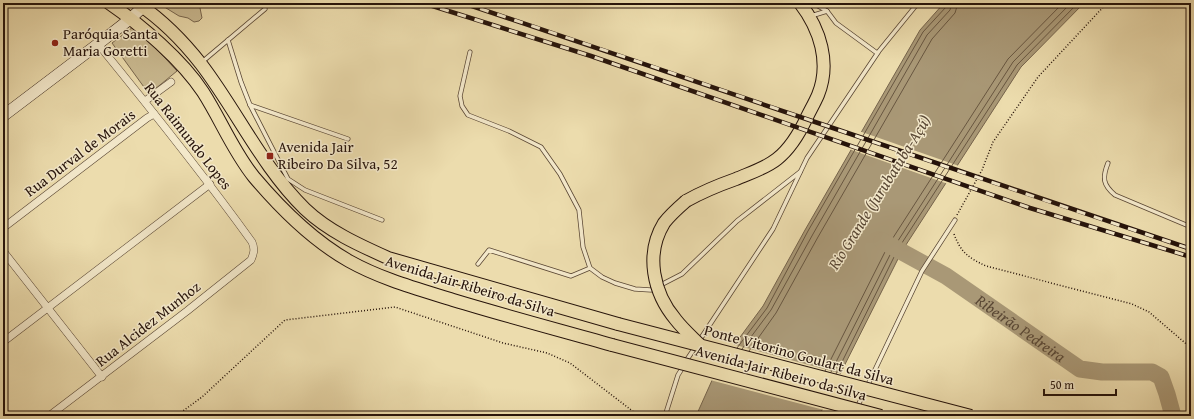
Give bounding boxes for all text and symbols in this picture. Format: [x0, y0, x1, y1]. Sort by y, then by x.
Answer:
place label: Paróquia Santa Maria Goretti [63, 23, 158, 61]
marker: Paróquia Santa Maria Goretti [50, 38, 60, 48]
street label: Rua Raimundo Lopes [140, 78, 237, 194]
street label: Rua Durval de Morais [20, 104, 140, 201]
water label: Rio Grande (Jurubatuba-Açú) [821, 110, 937, 275]
place label: Avenida Jair Ribeiro Da Silva, 52 [278, 136, 398, 174]
marker: Avenida Jair Ribeiro Da Silva, 52 [265, 151, 275, 161]
street label: Avenida Jair Ribeiro da Silva [383, 250, 557, 321]
street label: Rua Alcidez Munhoz [91, 276, 205, 371]
water label: Ribeirão Pedreira [970, 287, 1071, 368]
street label: Ponte Vitorino Goulart da Silva [702, 319, 896, 390]
street label: Avenida Jair Ribeiro da Silva [693, 340, 869, 405]
scale bar [1044, 371, 1116, 397]
text: 50 m [1050, 376, 1074, 393]

